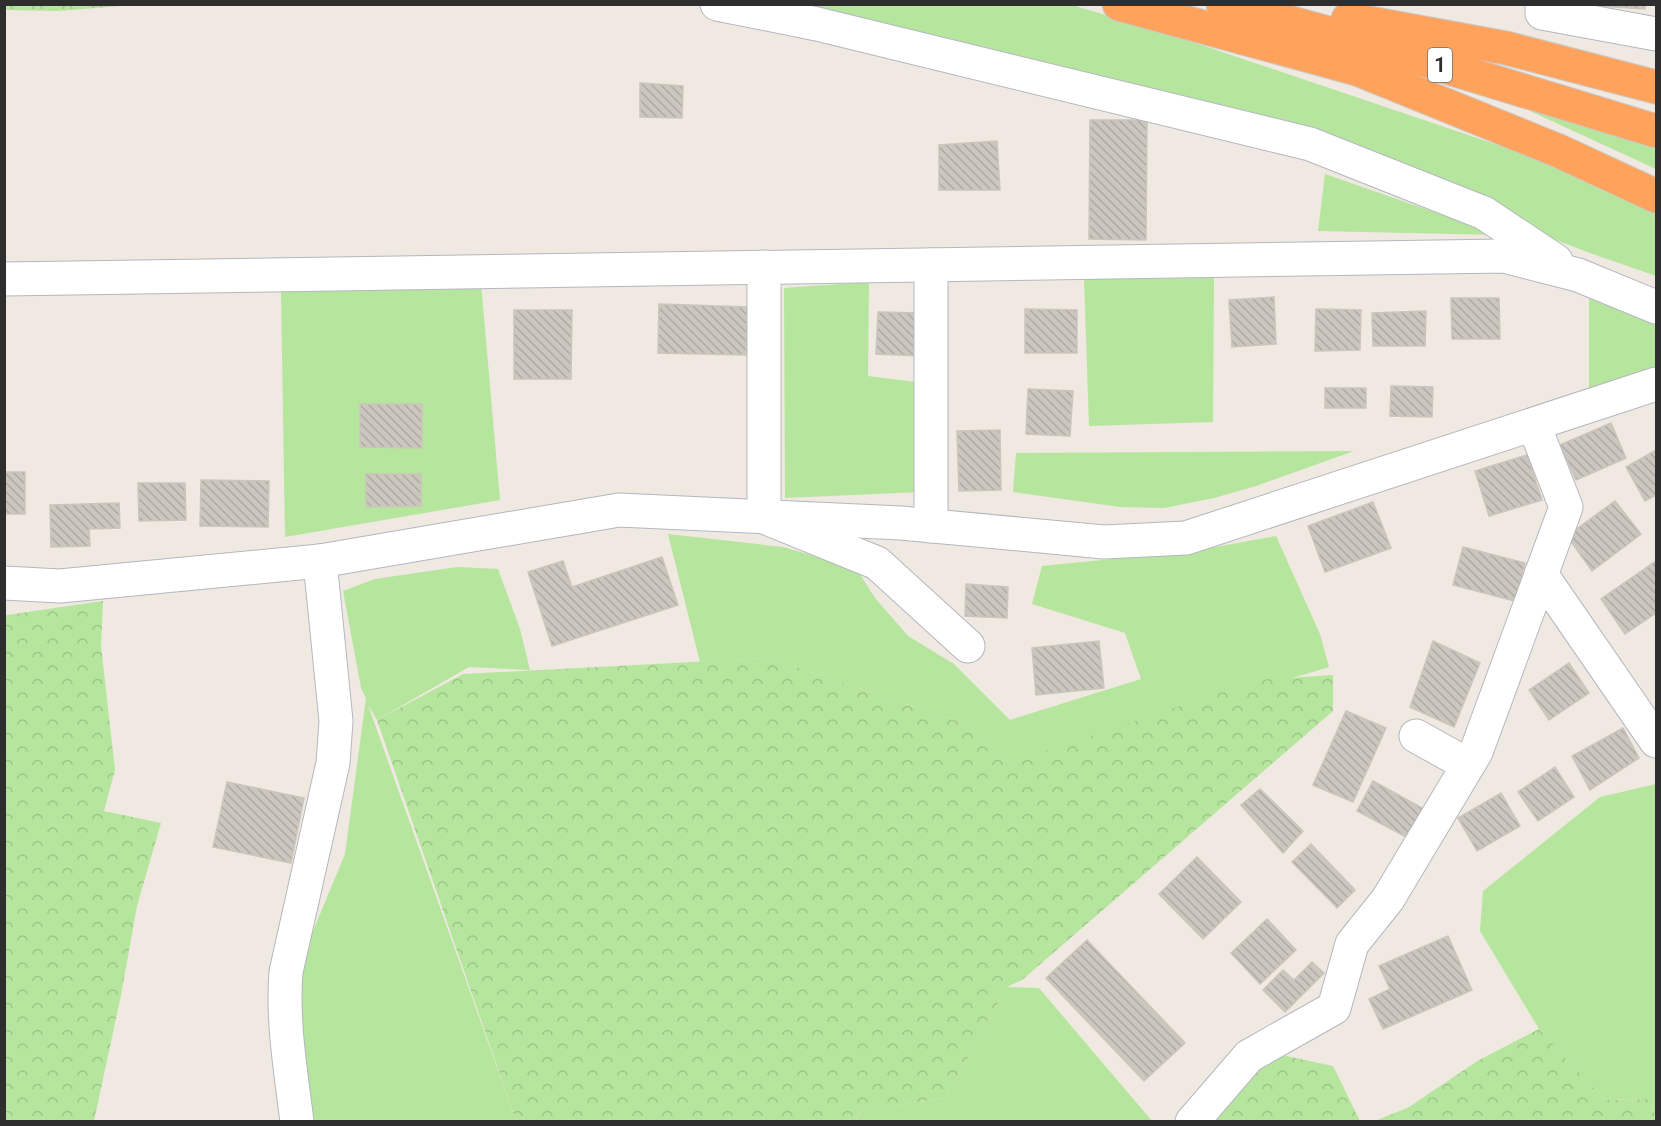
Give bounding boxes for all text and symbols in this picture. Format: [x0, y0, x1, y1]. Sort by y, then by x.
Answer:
road number: 1 [1428, 48, 1452, 82]

